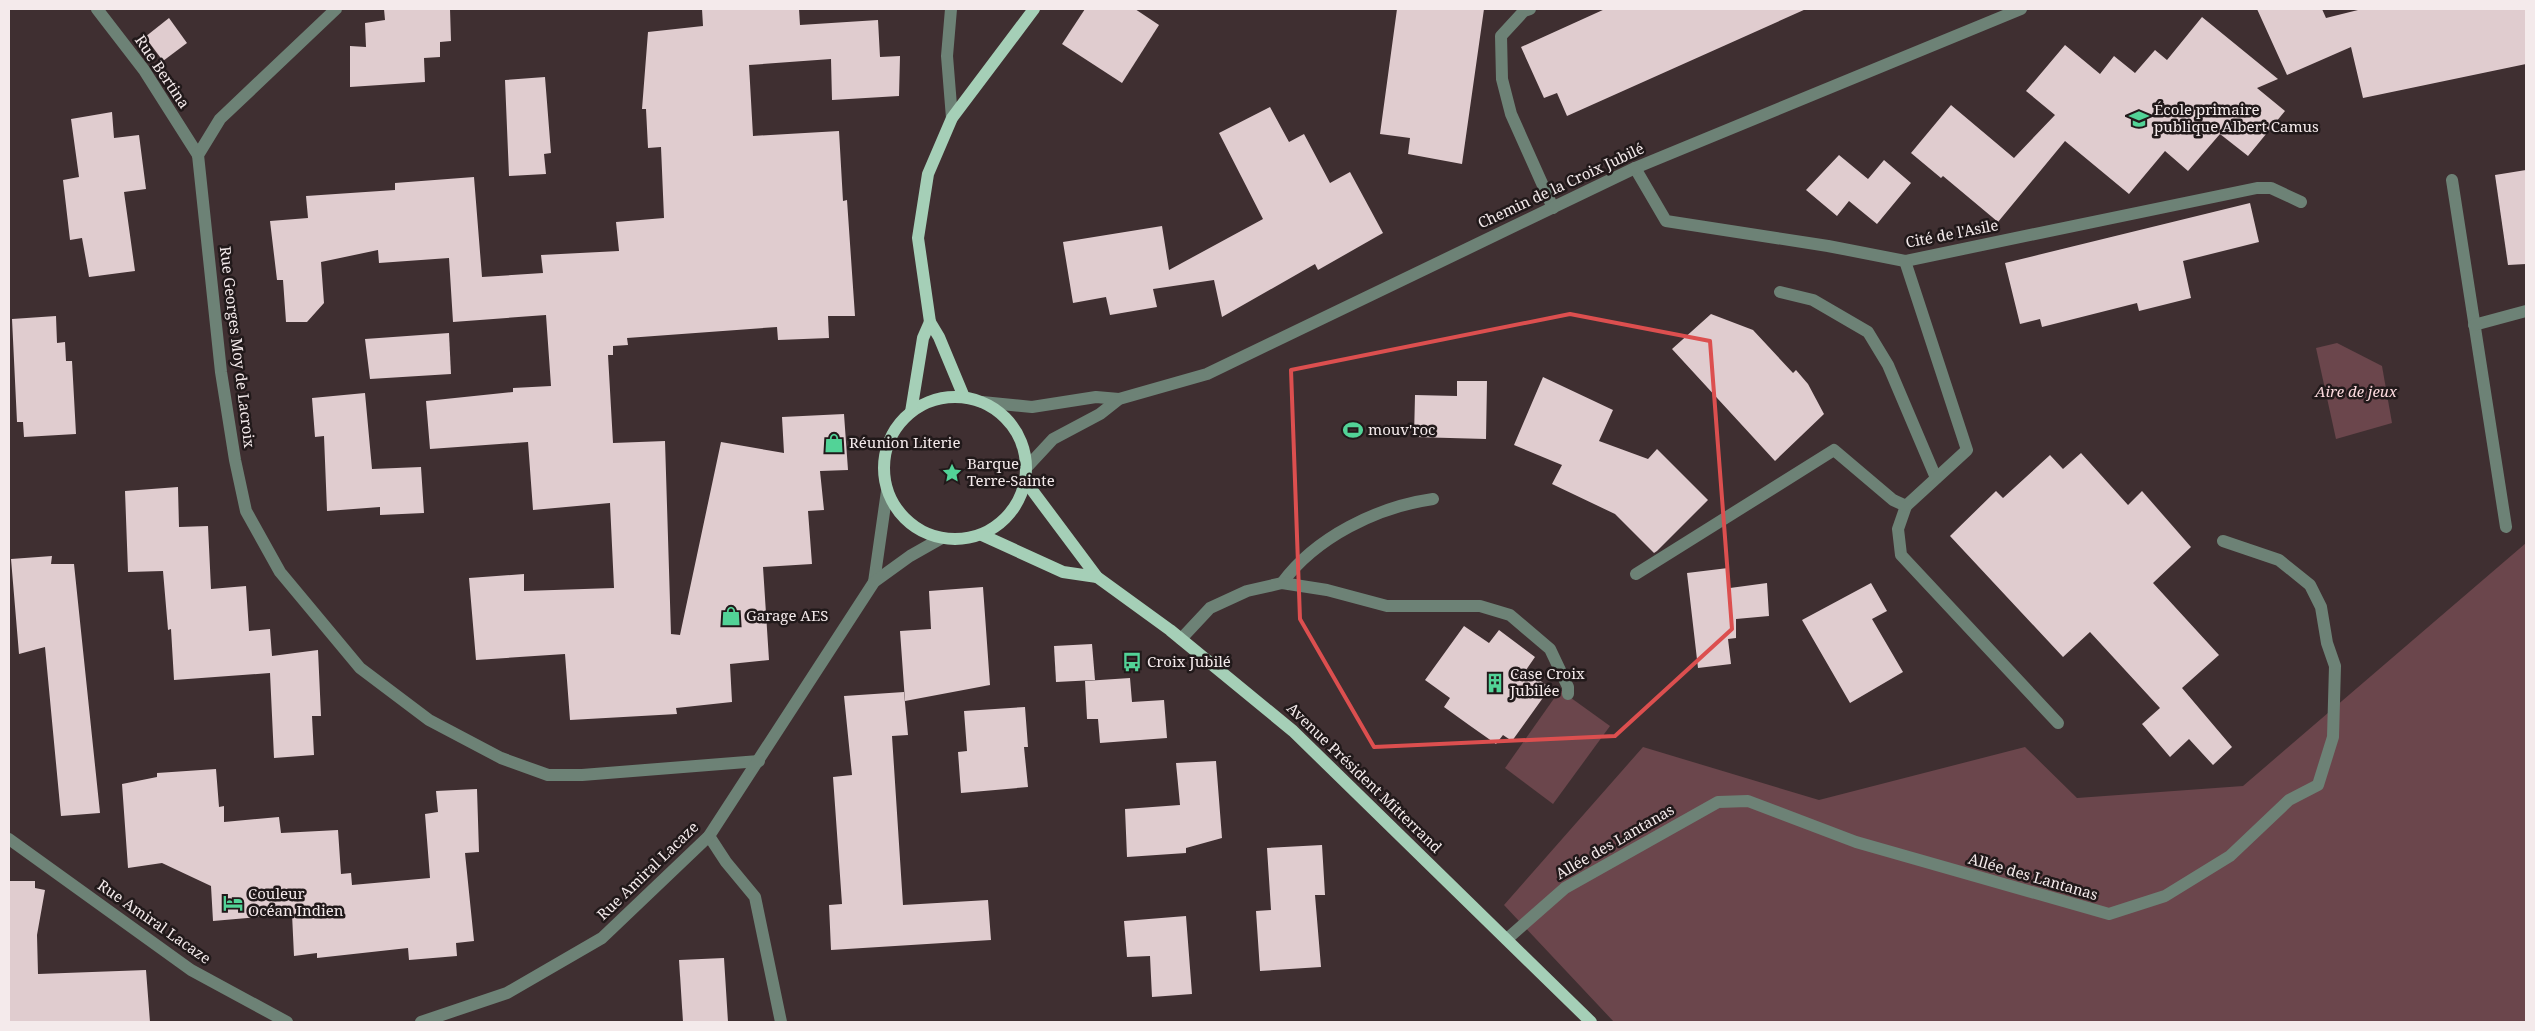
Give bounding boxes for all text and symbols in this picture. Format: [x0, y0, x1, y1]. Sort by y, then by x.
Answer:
street label: Rue Bertina [131, 31, 195, 112]
place label: École primaire publique Albert Camus [2154, 99, 2319, 136]
school or university icon: École primaire publique Albert Camus [2128, 108, 2150, 130]
street label: Chemin de la Croix Jubilé [1474, 138, 1647, 232]
street label: Cité de l'Asile [1904, 214, 2000, 252]
street label: Rue Georges Moy de Lacroix [216, 245, 260, 449]
park label: Aire de jeux [2314, 381, 2398, 401]
sports icon: mouv'roc [1342, 419, 1364, 441]
place label: mouv'roc [1368, 419, 1435, 439]
shop icon: Réunion Literie [823, 432, 845, 454]
place label: Réunion Literie [849, 432, 960, 452]
place label: Barque Terre-Sainte [967, 453, 1055, 490]
place icon: Barque Terre-Sainte [941, 462, 963, 484]
shop icon: Garage AES [720, 605, 742, 627]
place label: Garage AES [746, 605, 828, 625]
bus stop icon: Croix Jubilé [1121, 651, 1143, 673]
place label: Croix Jubilé [1147, 651, 1231, 671]
place label: Case Croix Jubilée [1509, 663, 1585, 700]
building icon: Case Croix Jubilée [1484, 672, 1506, 694]
street label: Avenue Président Mitterrand [1283, 698, 1446, 857]
street label: Allée des Lantanas [1552, 799, 1678, 883]
street label: Rue Amiral Lacaze [592, 817, 702, 924]
street label: Allée des Lantanas [1966, 848, 2101, 904]
street label: Rue Amiral Lacaze [94, 875, 215, 968]
place label: Couleur Océan Indien [248, 883, 344, 920]
hotel icon: Couleur Océan Indien [222, 892, 244, 914]

